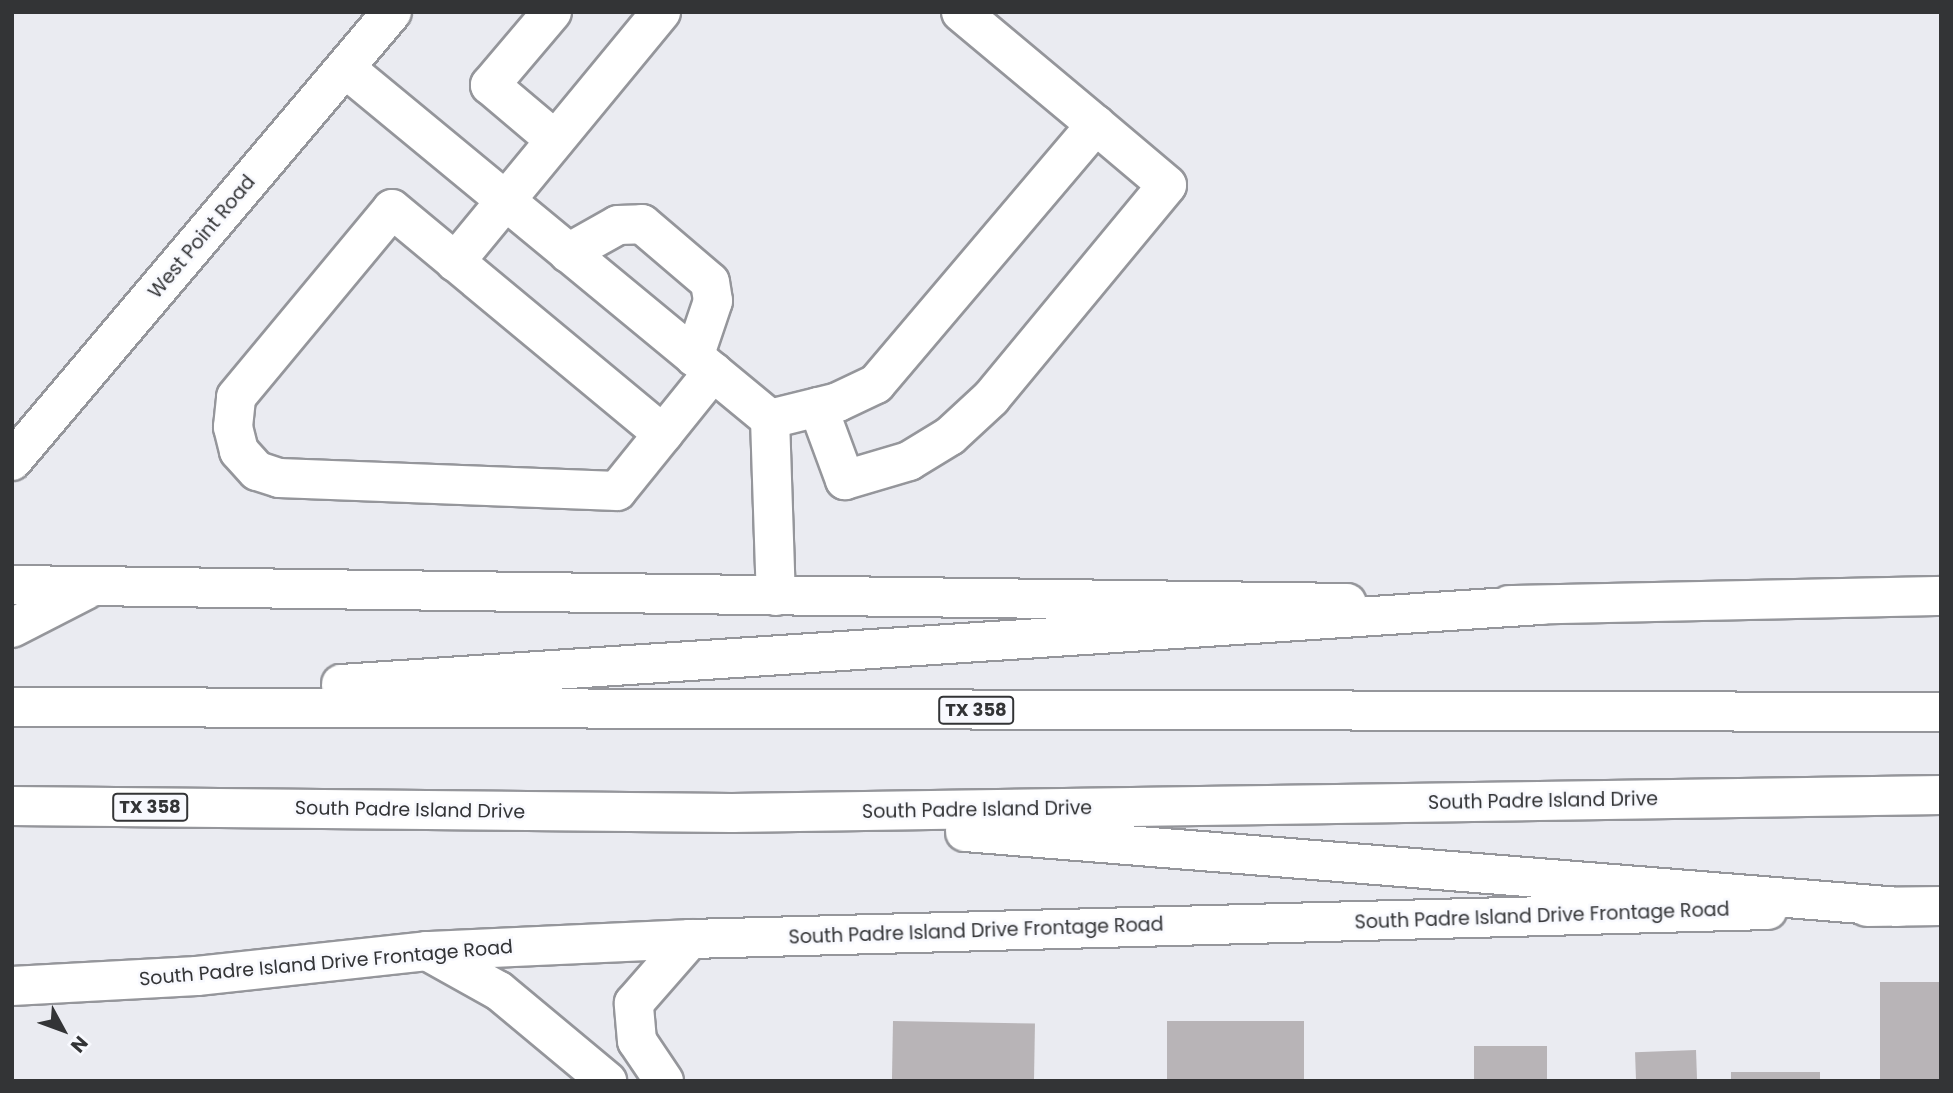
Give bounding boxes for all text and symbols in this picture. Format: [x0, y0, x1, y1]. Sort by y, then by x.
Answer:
street label: West Point Road [144, 171, 260, 303]
road number: TX 358 [937, 696, 1014, 724]
street label: South Padre Island Drive [1428, 788, 1658, 814]
road number: TX 358 [111, 792, 188, 822]
street label: South Padre Island Drive [295, 797, 525, 823]
street label: South Padre Island Drive [862, 797, 1092, 823]
street label: South Padre Island Drive Frontage Road [1354, 898, 1730, 934]
street label: South Padre Island Drive Frontage Road [788, 913, 1164, 949]
street label: South Padre Island Drive Frontage Road [138, 935, 514, 991]
north arrow [28, 995, 98, 1065]
text: N [64, 1030, 94, 1058]

